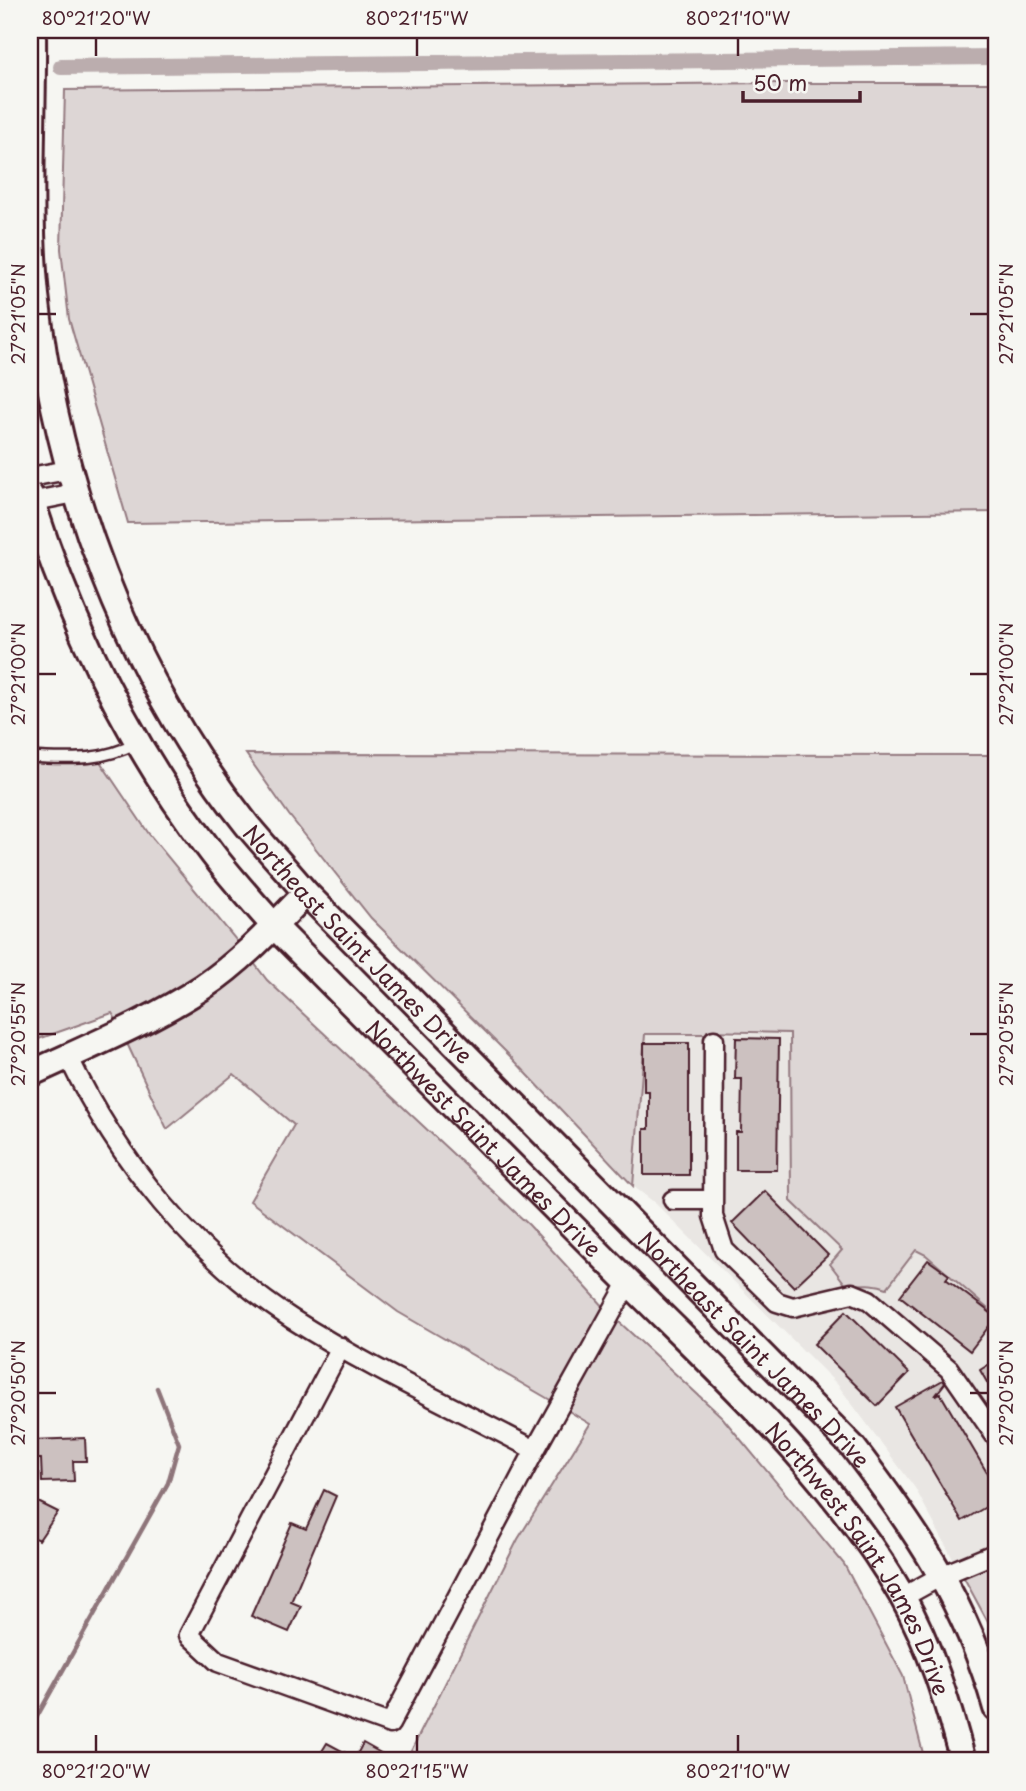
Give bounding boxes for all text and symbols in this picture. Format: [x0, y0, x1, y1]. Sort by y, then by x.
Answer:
text: 80°21'20"W [42, 4, 151, 31]
text: 80°21'15"W [366, 4, 469, 31]
text: 80°21'10"W [686, 4, 791, 31]
scale bar [743, 60, 860, 104]
text: 50 m [753, 66, 807, 98]
text: 27°21'05"N [4, 263, 31, 365]
text: 27°21'05"N [992, 263, 1019, 365]
text: 27°21'00"N [4, 622, 31, 726]
text: 27°21'00"N [992, 622, 1019, 726]
street label: Northeast Saint James Drive [236, 816, 482, 1071]
text: 27°20'55"N [4, 982, 31, 1086]
text: 27°20'55"N [992, 982, 1019, 1086]
street label: Northwest Saint James Drive [358, 1011, 611, 1265]
street label: Northeast Saint James Drive [631, 1222, 880, 1475]
text: 27°20'50"N [4, 1340, 31, 1446]
text: 27°20'50"N [992, 1340, 1019, 1446]
street label: Northwest Saint James Drive [758, 1413, 960, 1700]
text: 80°21'20"W [42, 1757, 151, 1784]
text: 80°21'15"W [366, 1757, 469, 1784]
text: 80°21'10"W [686, 1757, 791, 1784]

